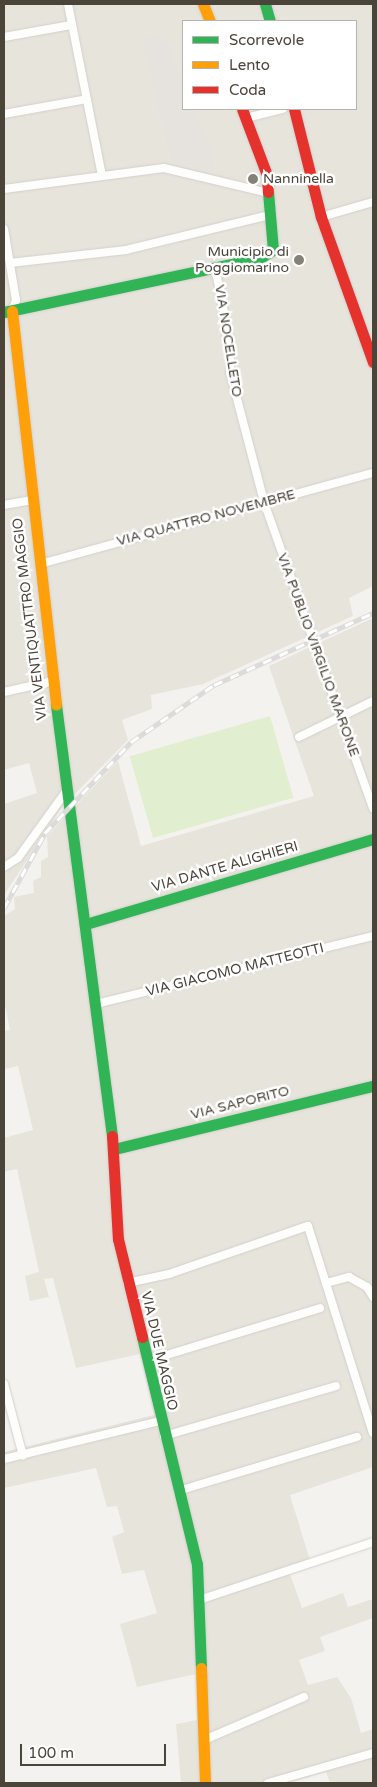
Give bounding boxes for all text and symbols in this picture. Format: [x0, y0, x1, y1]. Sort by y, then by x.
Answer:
legend [182, 20, 357, 110]
text: Scorrevole [229, 31, 304, 49]
text: Lento [229, 56, 270, 74]
text: Coda [229, 81, 266, 99]
place label: Nanninella [263, 171, 334, 187]
marker: Nanninella [247, 173, 259, 185]
place label: Municipio di Poggiomarino [195, 244, 289, 276]
marker: Municipio di Poggiomarino [293, 254, 305, 266]
street label: VIA NOCELLETO [211, 284, 245, 398]
street label: VIA QUATTRO NOVEMBRE [115, 486, 297, 550]
street label: VIA VENTIQUATTRO MAGGIO [9, 517, 51, 721]
street label: VIA PUBLIO VIRGILIO MARONE [273, 551, 363, 759]
street label: VIA DANTE ALIGHIERI [150, 838, 300, 896]
street label: VIA GIACOMO MATTEOTTI [144, 940, 326, 1000]
street label: VIA SAPORITO [189, 1083, 291, 1123]
street label: VIA DUE MAGGIO [137, 1290, 181, 1412]
scale bar [22, 1734, 169, 1766]
text: 100 m [28, 1744, 74, 1762]

